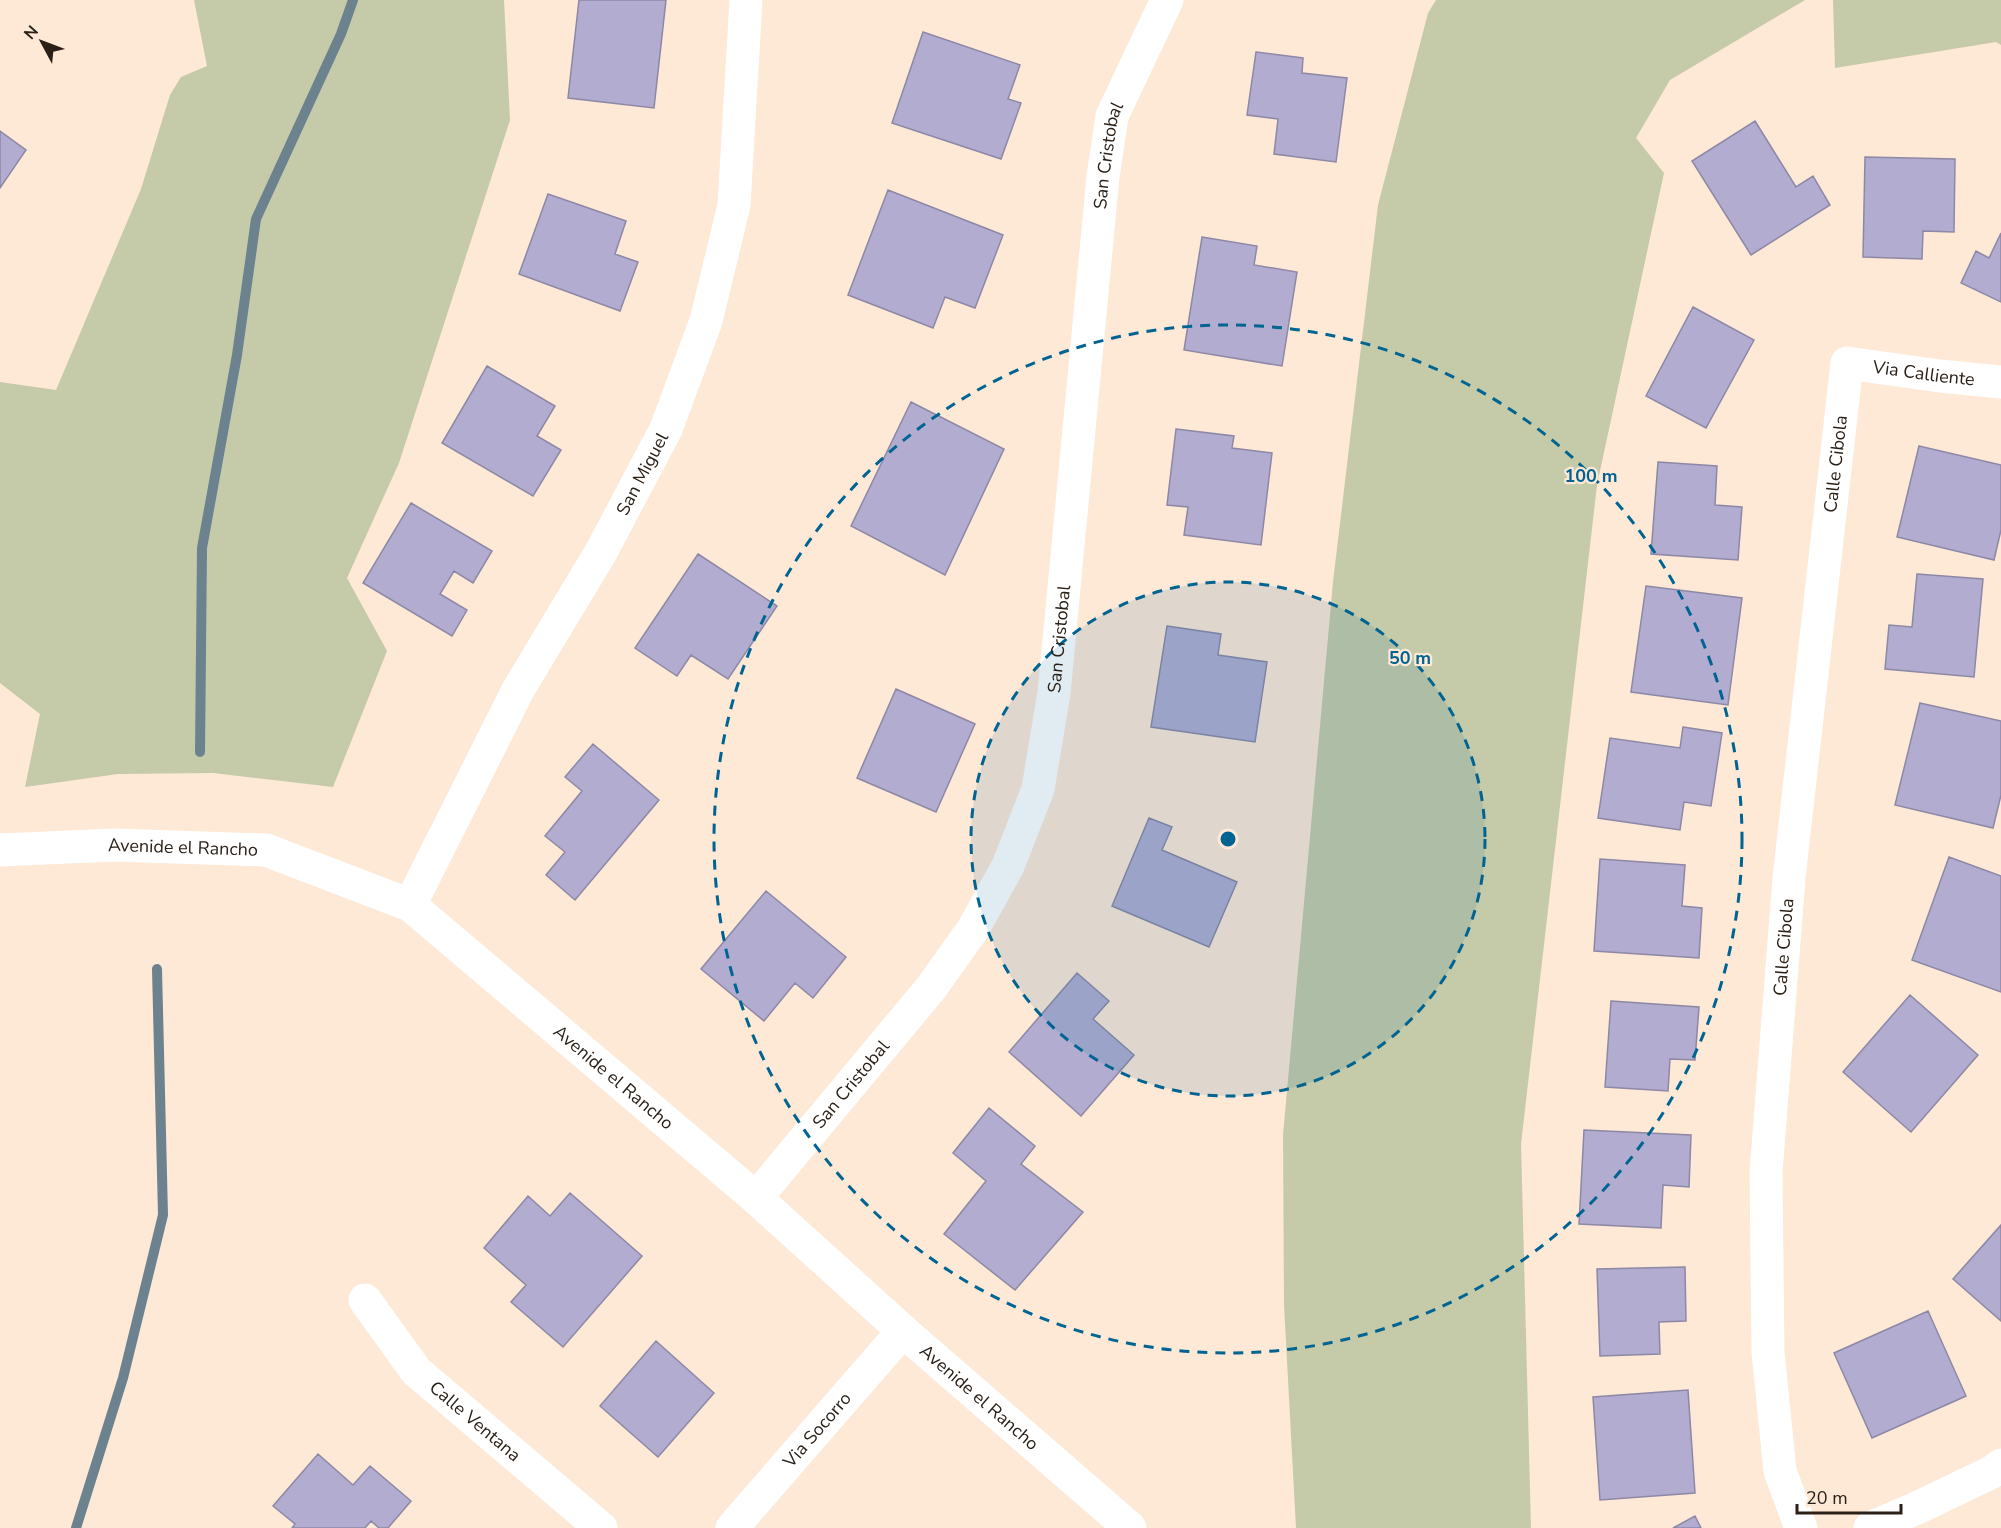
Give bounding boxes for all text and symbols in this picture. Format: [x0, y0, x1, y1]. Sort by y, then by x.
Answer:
north arrow [12, 12, 72, 72]
text: N [19, 21, 44, 45]
street label: San Cristobal [1088, 97, 1129, 210]
street label: Via Calliente [1870, 355, 1976, 391]
street label: Calle Cibola [1818, 414, 1853, 514]
street label: San Miguel [610, 428, 674, 520]
text: 100 m [1564, 464, 1618, 488]
street label: San Cristobal [1042, 583, 1076, 694]
text: 50 m [1389, 646, 1431, 670]
centre of rings [1218, 829, 1238, 849]
street label: Avenide el Rancho [107, 833, 258, 862]
street label: Calle Cibola [1768, 897, 1799, 997]
street label: Avenide el Rancho [548, 1020, 679, 1135]
street label: San Cristobal [807, 1034, 895, 1134]
street label: Avenide el Rancho [915, 1339, 1044, 1456]
street label: Calle Ventana [424, 1375, 526, 1467]
street label: Via Socorro [777, 1387, 857, 1474]
scale bar [1797, 1477, 1900, 1515]
text: 20 m [1806, 1486, 1848, 1510]

